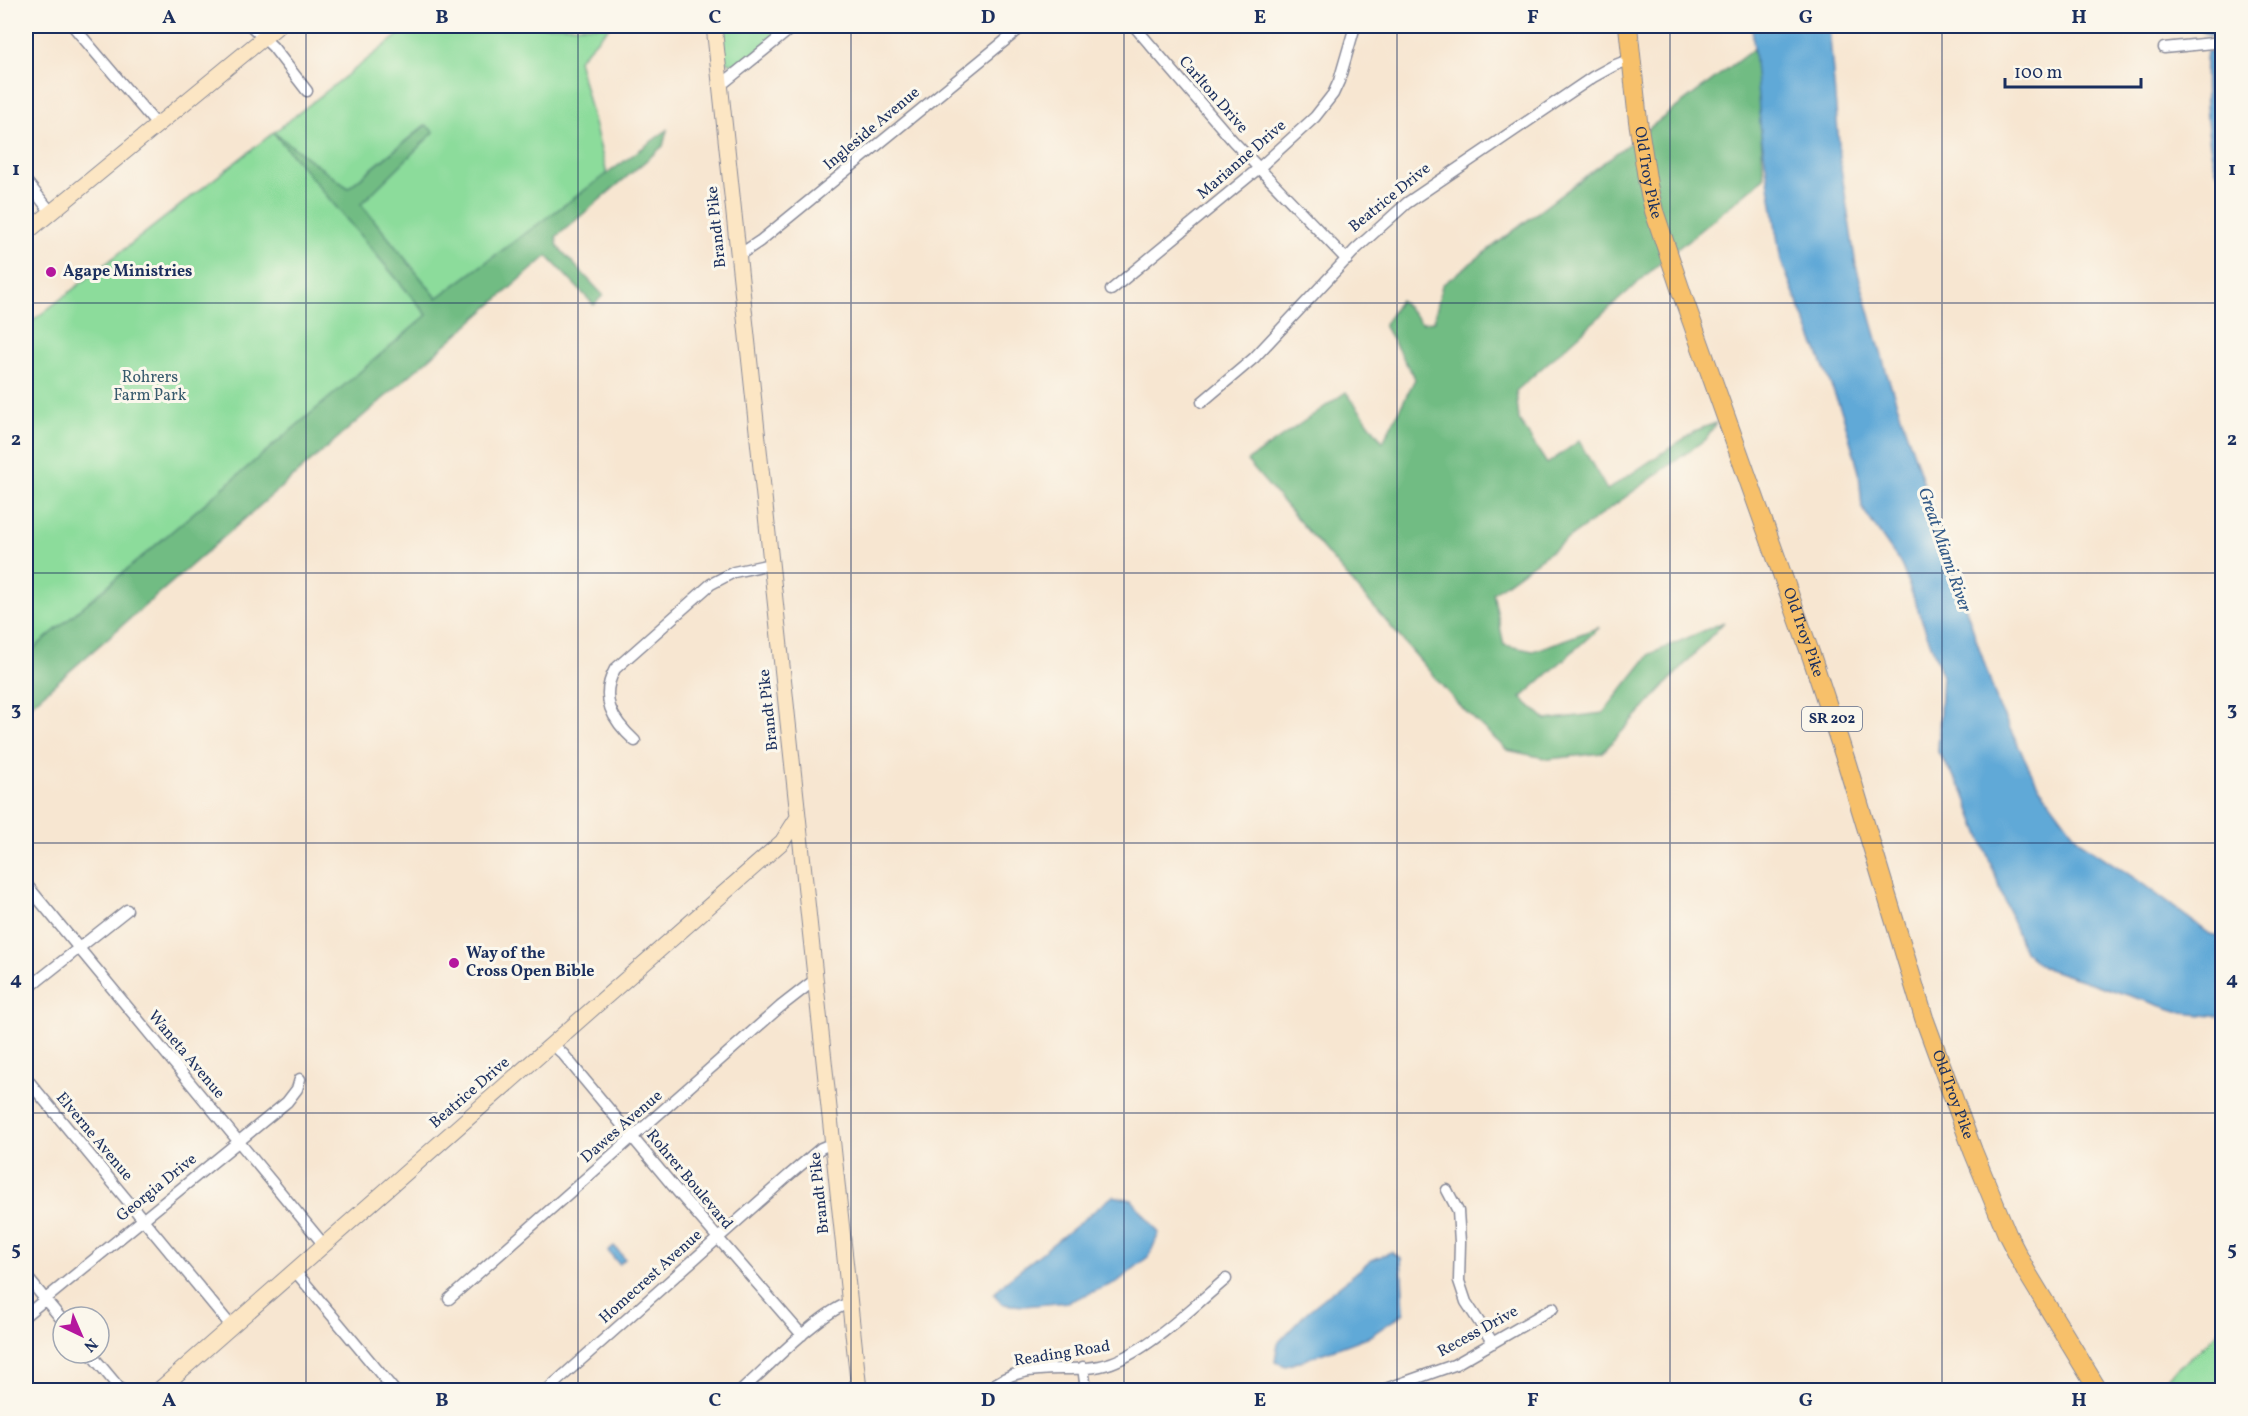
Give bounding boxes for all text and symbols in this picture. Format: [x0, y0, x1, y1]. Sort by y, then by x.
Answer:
text: A [162, 4, 176, 32]
text: B [435, 4, 449, 32]
text: C [709, 4, 722, 32]
text: D [981, 4, 995, 32]
text: E [1254, 4, 1266, 32]
text: F [1527, 4, 1539, 32]
text: G [1799, 4, 1813, 32]
text: H [2071, 4, 2087, 32]
scale bar [2005, 51, 2142, 89]
street label: Carlton Drive [1173, 52, 1253, 138]
text: 100 m [2014, 61, 2063, 86]
street label: Ingleside Avenue [819, 82, 925, 176]
street label: Marianne Drive [1193, 115, 1291, 205]
street label: Old Troy Pike [1628, 125, 1667, 222]
text: 1 [12, 156, 20, 184]
text: 1 [2228, 156, 2236, 184]
street label: Beatrice Drive [1344, 158, 1436, 238]
street label: Brandt Pike [702, 185, 732, 269]
place label: Agape Ministries [63, 261, 192, 283]
marker: Agape Ministries [44, 265, 58, 279]
park label: Rohrers Farm Park [114, 367, 187, 407]
text: 2 [11, 426, 21, 454]
text: 2 [2227, 426, 2237, 454]
water label: Great Miami River [1911, 484, 1977, 616]
street label: Old Troy Pike [1777, 585, 1829, 680]
street label: Brandt Pike [754, 668, 784, 752]
text: 3 [11, 696, 21, 724]
text: 3 [2227, 696, 2237, 724]
road number: SR 202 [1802, 707, 1862, 731]
place label: Way of the Cross Open Bible [466, 943, 595, 983]
marker: Way of the Cross Open Bible [447, 956, 461, 970]
text: 4 [10, 966, 22, 994]
text: 4 [2226, 966, 2238, 994]
street label: Waneta Avenue [142, 1006, 230, 1104]
street label: Old Troy Pike [1926, 1047, 1979, 1143]
street label: Beatrice Drive [425, 1052, 515, 1134]
street label: Dawes Avenue [577, 1085, 667, 1169]
street label: Elverne Avenue [50, 1088, 138, 1186]
street label: Rohrer Boulevard [641, 1125, 737, 1235]
street label: Georgia Drive [112, 1149, 202, 1227]
street label: Brandt Pike [805, 1151, 835, 1235]
street label: Homecrest Avenue [595, 1225, 707, 1329]
text: 5 [11, 1236, 21, 1264]
text: 5 [2227, 1236, 2237, 1264]
street label: Recess Drive [1434, 1301, 1522, 1363]
north arrow [51, 1305, 111, 1365]
text: N [78, 1332, 102, 1357]
street label: Reading Road [1012, 1336, 1112, 1372]
text: A [162, 1387, 176, 1415]
text: B [435, 1387, 449, 1415]
text: C [709, 1387, 722, 1415]
text: D [981, 1387, 995, 1415]
text: E [1254, 1387, 1266, 1415]
text: F [1527, 1387, 1539, 1415]
text: G [1799, 1387, 1813, 1415]
text: H [2071, 1387, 2087, 1415]

